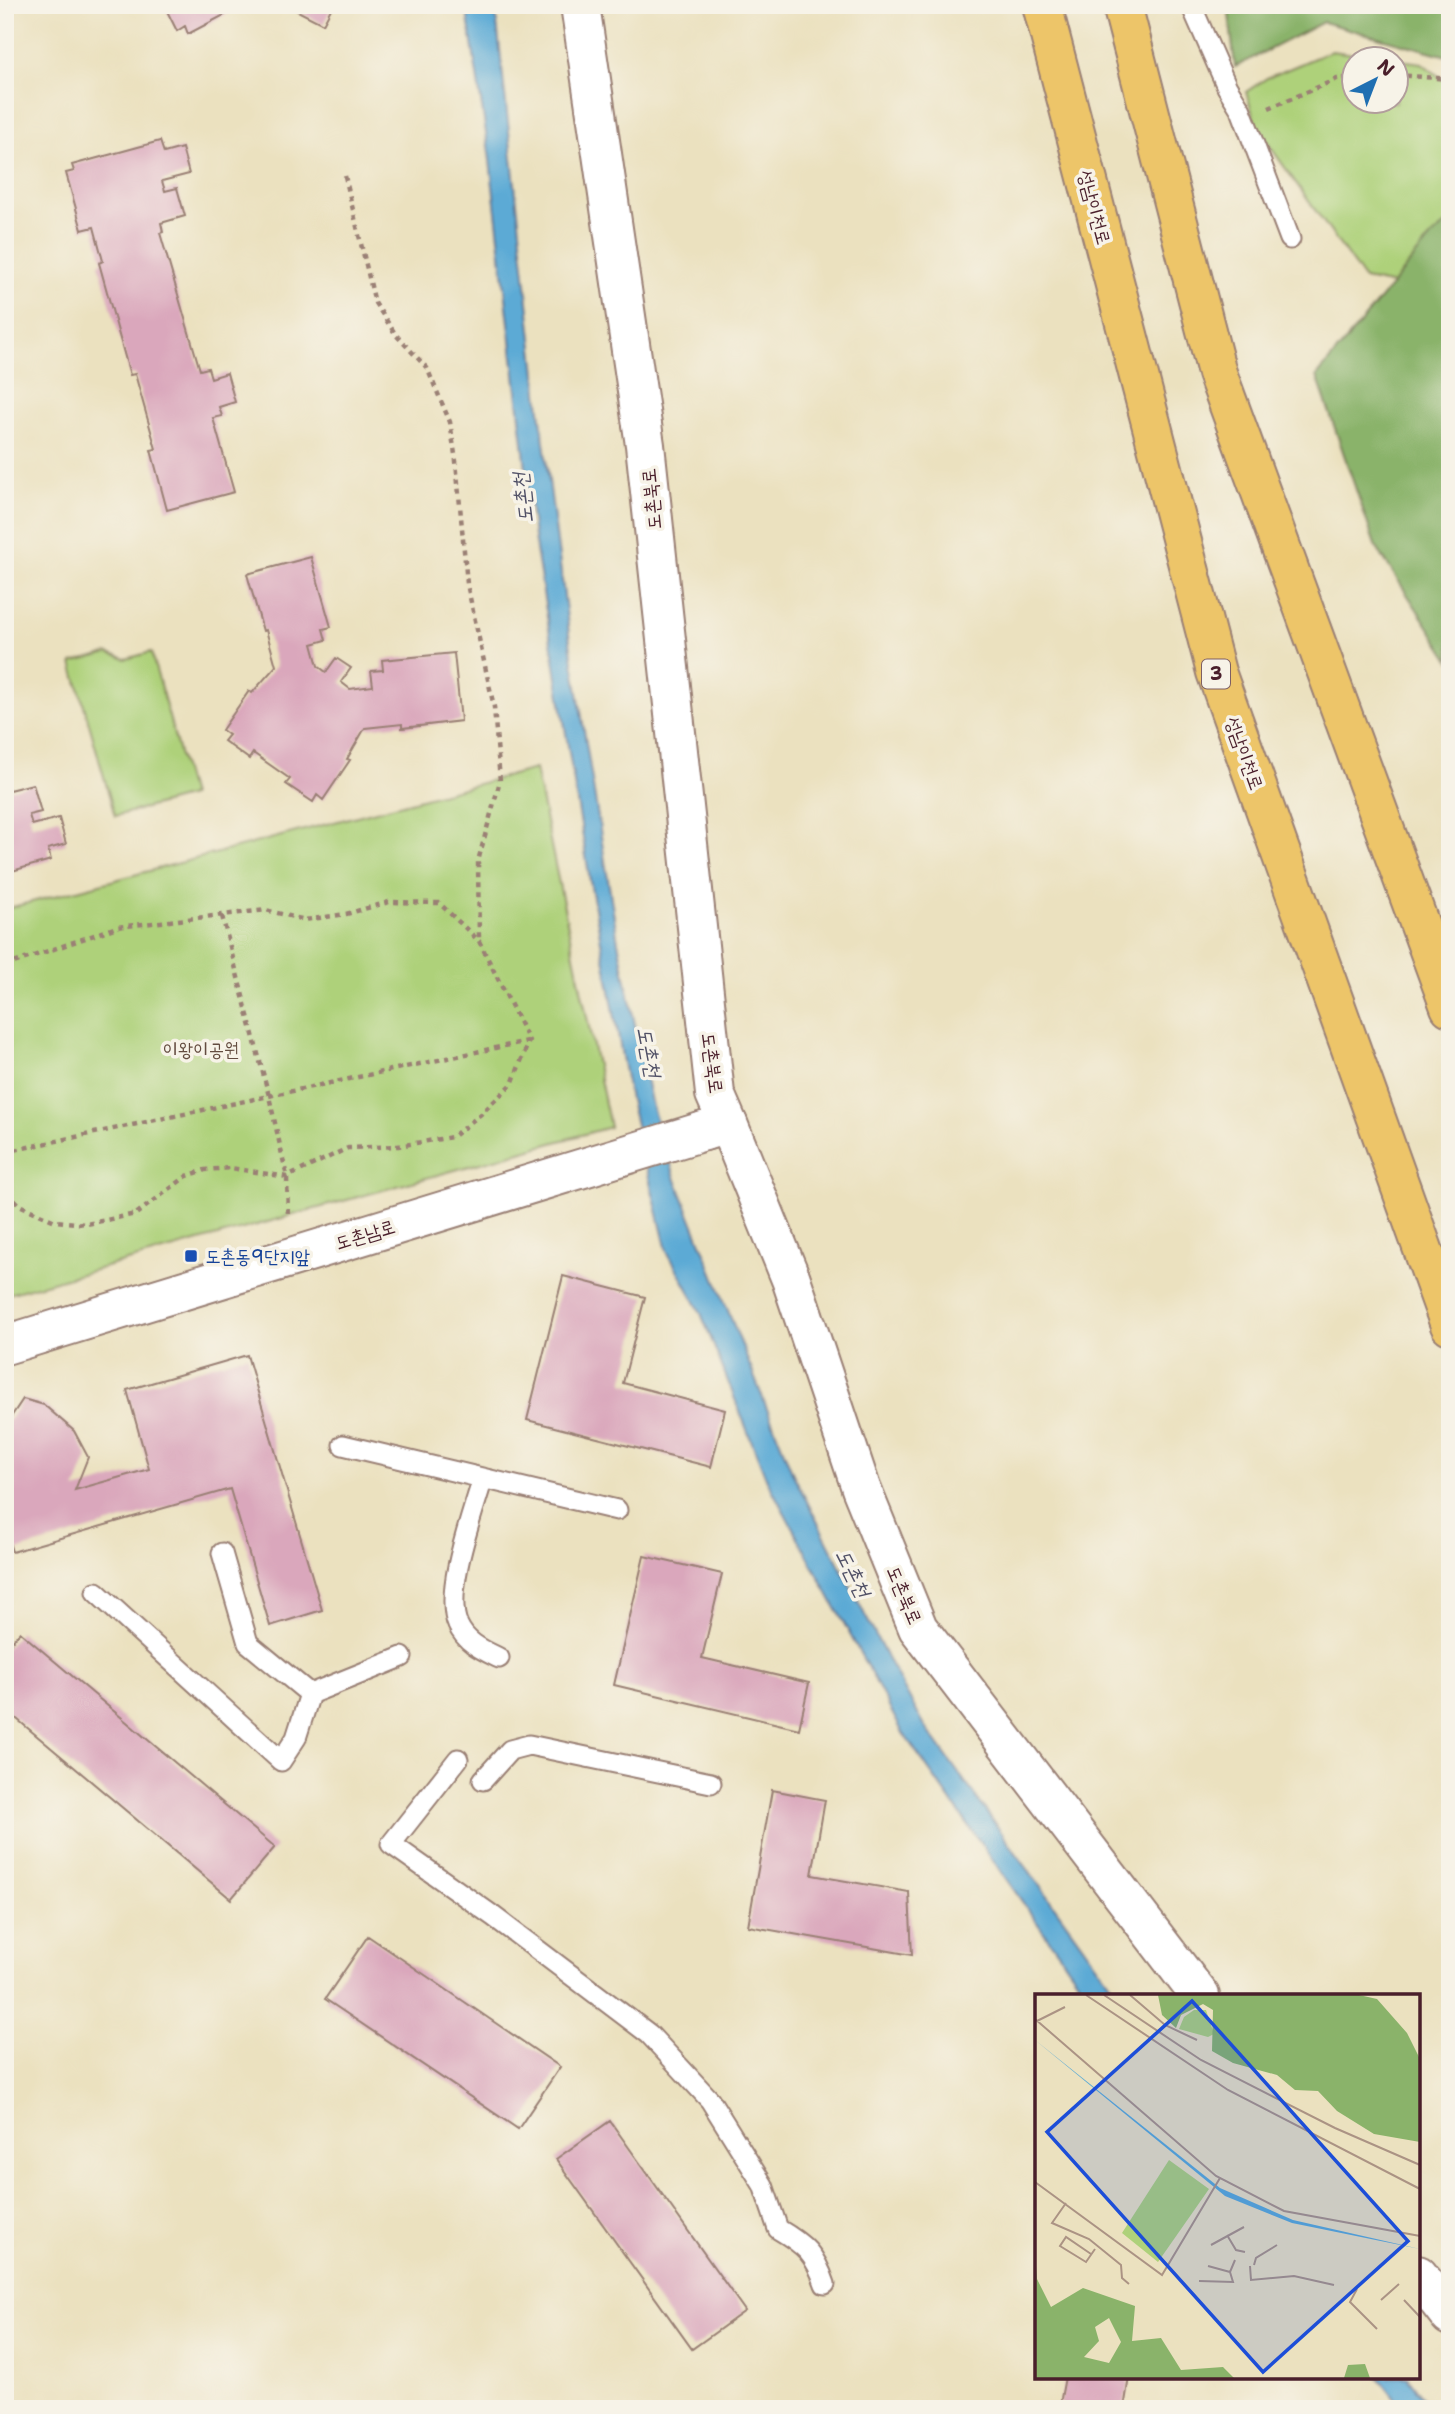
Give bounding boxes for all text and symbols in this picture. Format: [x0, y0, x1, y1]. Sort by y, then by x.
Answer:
north arrow [1340, 46, 1410, 116]
text: N [1372, 53, 1400, 82]
street label: 성남이천로 [1073, 167, 1116, 247]
street label: 도촌북로 [636, 467, 667, 531]
water label: 도촌천 [506, 469, 540, 525]
road number: 3 [1202, 660, 1230, 688]
street label: 성남이천로 [1220, 713, 1269, 793]
water label: 도촌천 [630, 1024, 668, 1082]
street label: 도촌북로 [696, 1031, 729, 1095]
park label: 이왕이공원 [163, 1037, 239, 1062]
street label: 도촌남로 [332, 1214, 398, 1255]
place label: 도촌동9단지앞 [205, 1244, 310, 1269]
marker: 도촌동9단지앞 [183, 1248, 199, 1264]
water label: 도촌천 [829, 1544, 878, 1604]
street label: 도촌북로 [881, 1562, 928, 1628]
inset map [1035, 1994, 1420, 2379]

